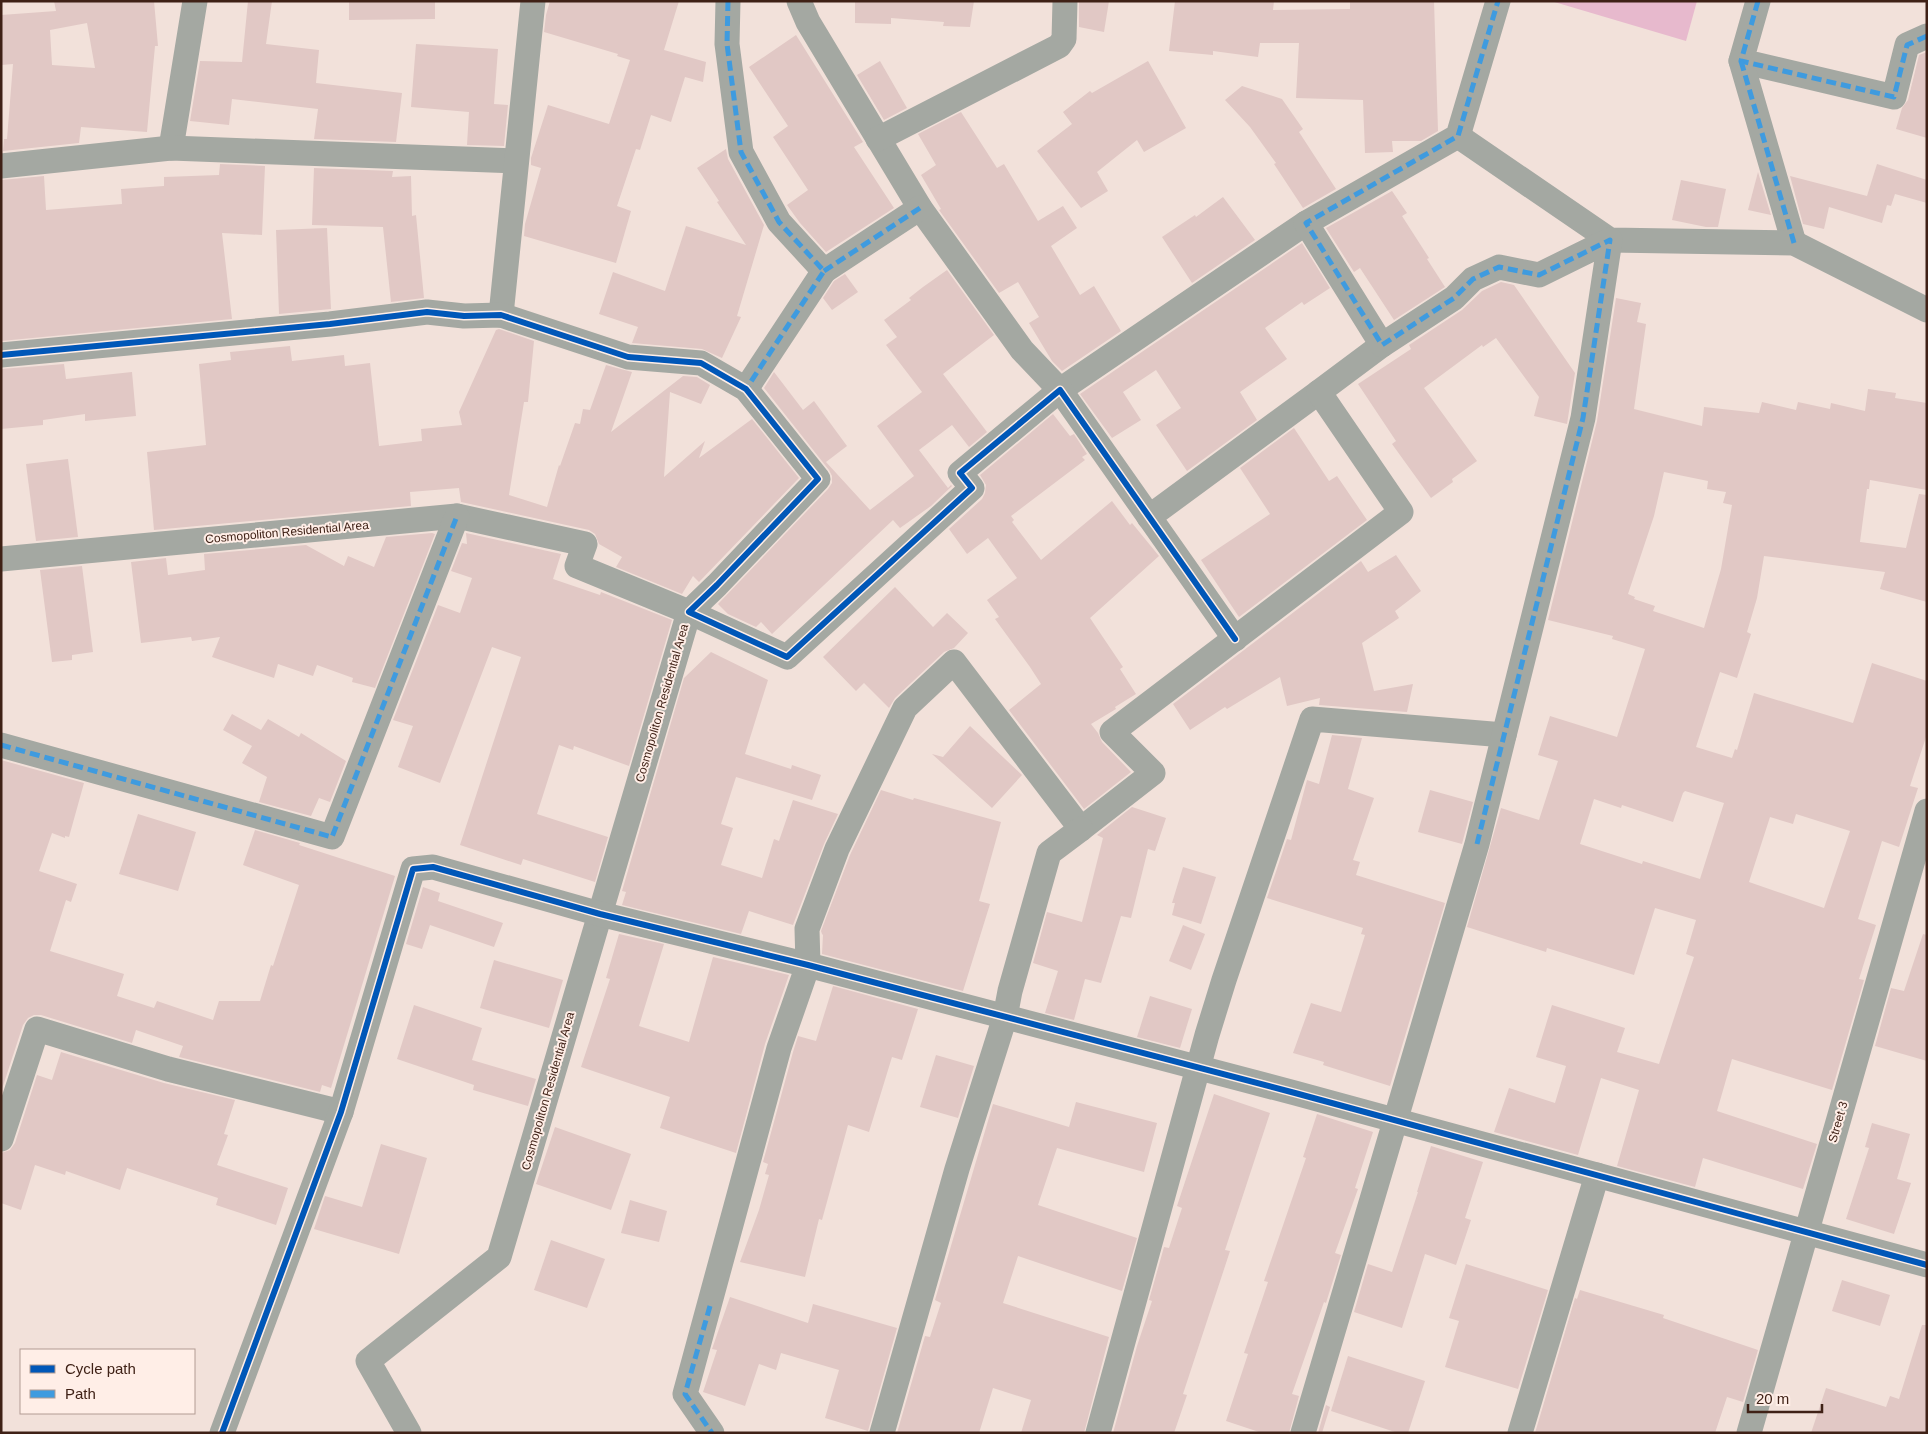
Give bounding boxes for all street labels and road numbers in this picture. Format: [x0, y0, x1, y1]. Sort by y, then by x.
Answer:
street label: Cosmopoliton Residential Area [205, 518, 370, 546]
street label: Cosmopoliton Residential Area [633, 622, 691, 784]
street label: Cosmopoliton Residential Area [519, 1010, 577, 1172]
street label: Street 3 [1825, 1100, 1851, 1144]

